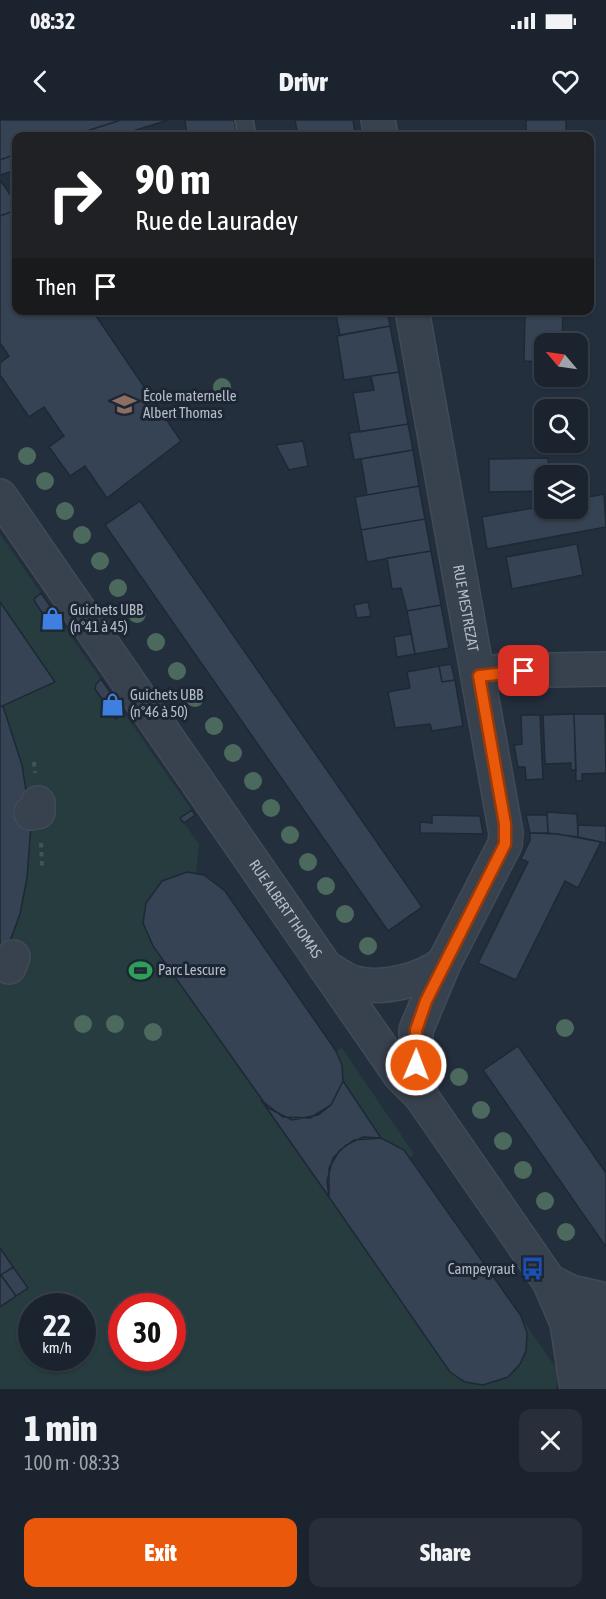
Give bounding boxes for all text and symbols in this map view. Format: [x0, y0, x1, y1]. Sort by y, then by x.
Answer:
text: 08:32 [30, 8, 75, 34]
icon: back [24, 65, 57, 98]
icon: heart [549, 65, 582, 98]
text: Drivr [279, 66, 327, 97]
text: 90 m [135, 155, 210, 203]
icon: right [36, 156, 114, 234]
text: Rue de Lauradey [135, 205, 298, 236]
icon: arrive [89, 270, 122, 303]
text: Then [36, 274, 77, 300]
north arrow [534, 333, 588, 387]
map controls [534, 333, 588, 519]
place label: École maternelle Albert Thomas [143, 387, 237, 421]
school or university icon: École maternelle Albert Thomas [112, 392, 138, 418]
button: search [534, 399, 588, 453]
button: layers [534, 465, 588, 519]
street label: RUE MESTREZAT [450, 563, 482, 653]
place label: Guichets UBB (n°41 à 45) [70, 601, 143, 635]
shop icon: Guichets UBB (n°41 à 45) [39, 606, 65, 632]
pin [498, 645, 549, 696]
icon: arrive [507, 654, 540, 687]
place label: Guichets UBB (n°46 à 50) [130, 686, 203, 720]
shop icon: Guichets UBB (n°46 à 50) [99, 691, 125, 717]
street label: RUE ALBERT THOMAS [246, 856, 326, 961]
sports icon: Parc Lescure [127, 957, 153, 983]
place label: Parc Lescure [158, 961, 226, 978]
position arrow [384, 1033, 448, 1097]
bus stop icon: Campeyraut [520, 1256, 546, 1282]
place label: Campeyraut [448, 1260, 515, 1277]
speed limit sign: 30 [108, 1293, 186, 1371]
text: 22 [43, 1308, 71, 1342]
text: km/h [42, 1339, 72, 1356]
text: 1 min [24, 1407, 98, 1449]
button: close [519, 1409, 582, 1472]
text: 100 m · 08:33 [24, 1451, 120, 1474]
button: Exit [24, 1518, 297, 1587]
button: Share [309, 1518, 582, 1587]

